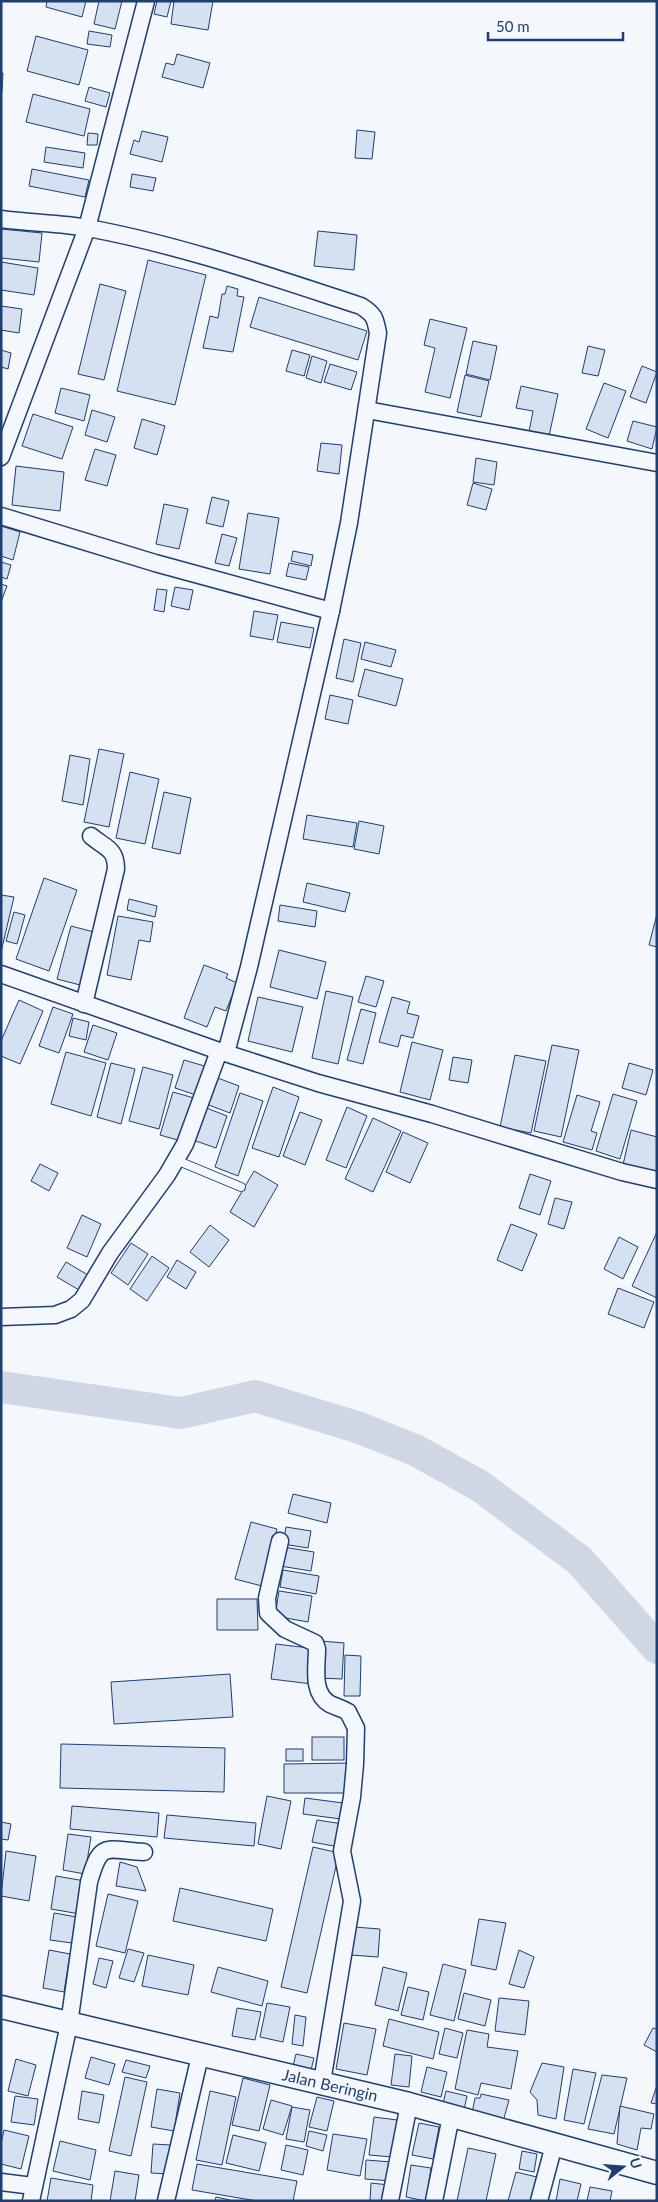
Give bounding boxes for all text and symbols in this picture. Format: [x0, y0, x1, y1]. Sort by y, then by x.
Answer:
scale bar [488, 10, 623, 42]
text: 50 m [496, 17, 530, 35]
street label: Jalan Beringin [280, 2064, 380, 2105]
north arrow [598, 2142, 648, 2192]
text: U [626, 2156, 646, 2171]

